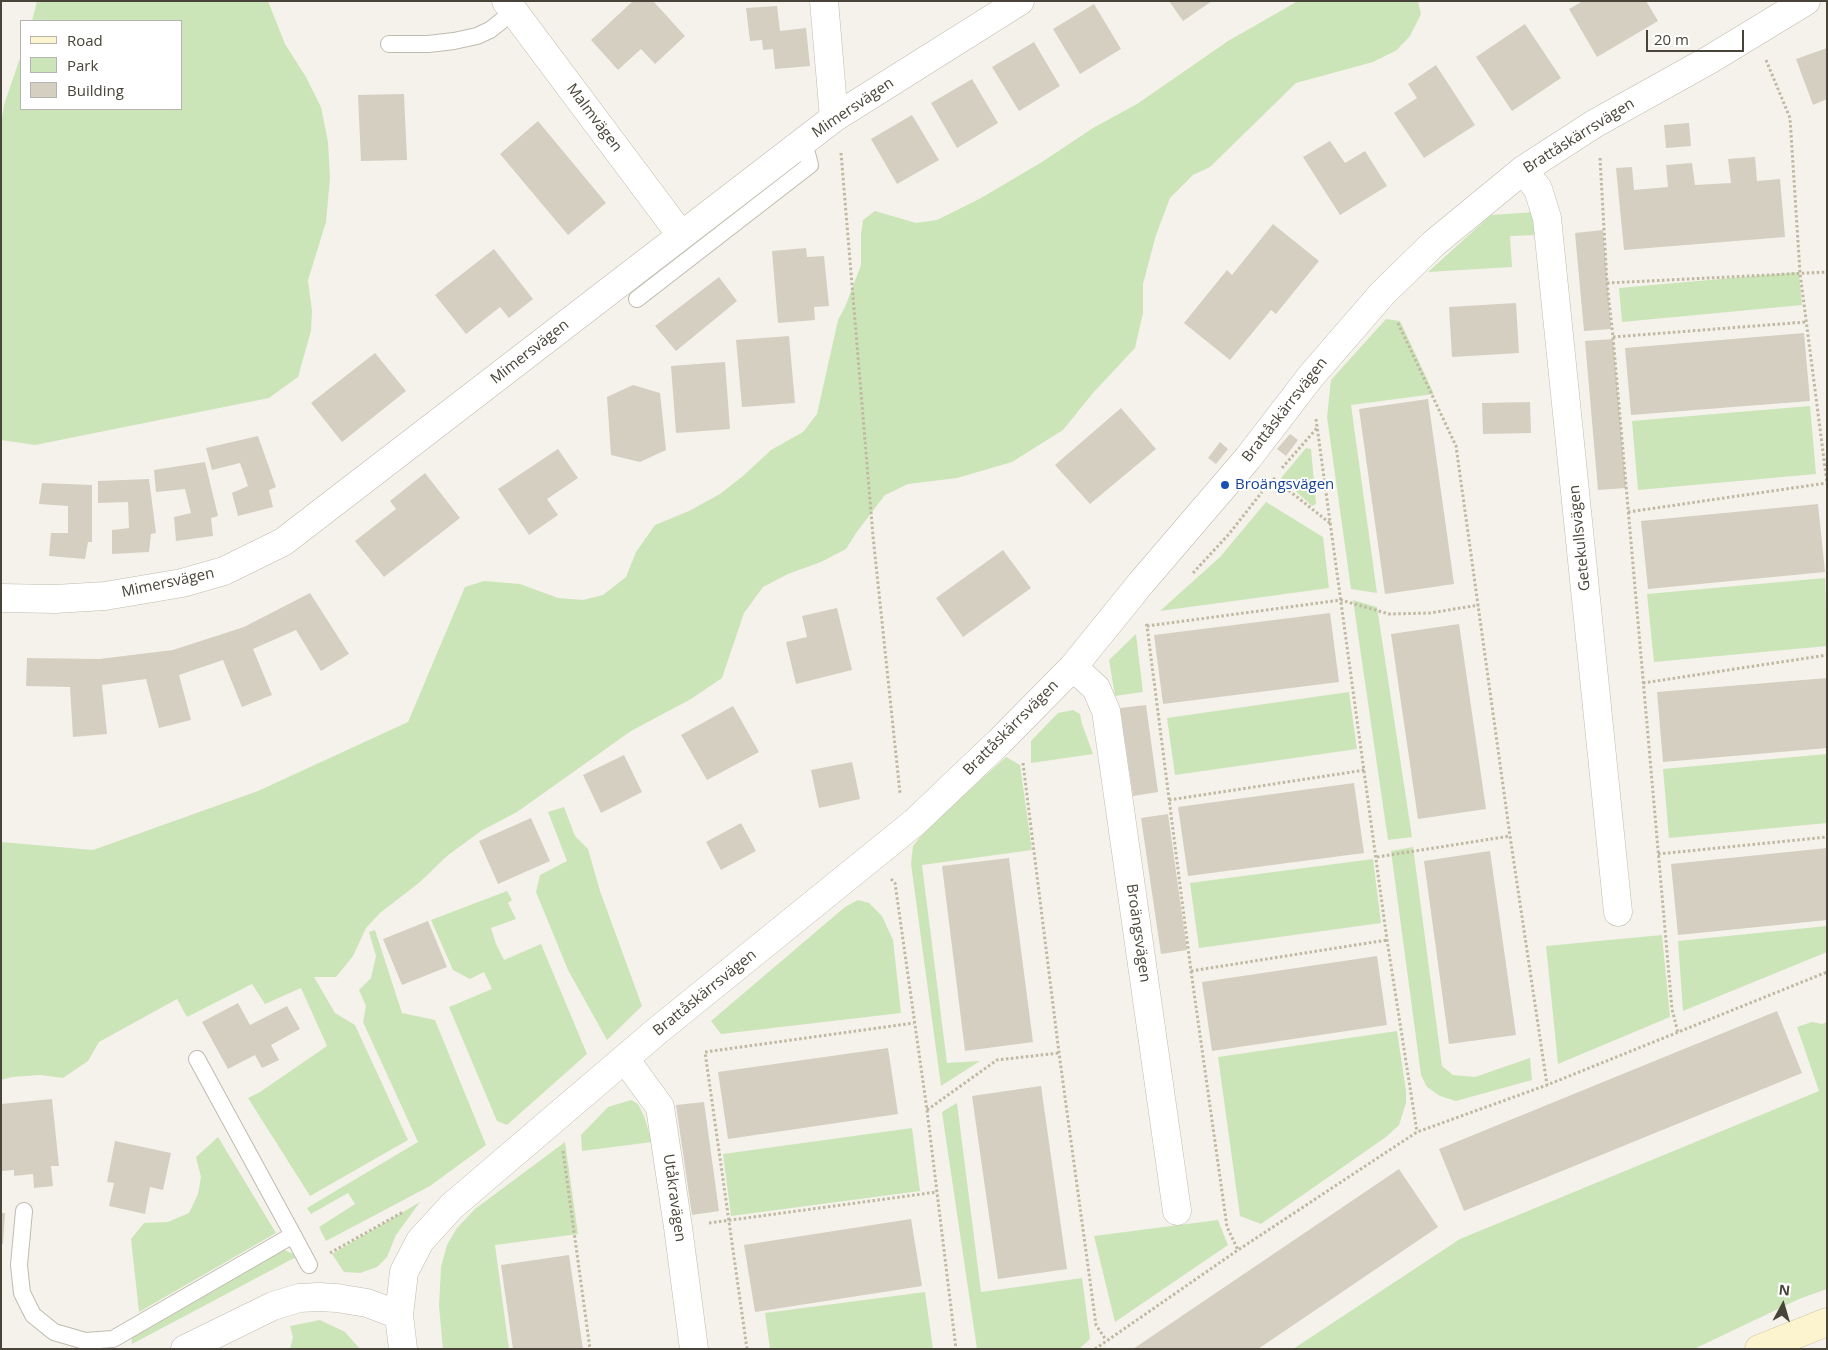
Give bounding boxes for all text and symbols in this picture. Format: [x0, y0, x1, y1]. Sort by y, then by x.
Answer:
legend [20, 20, 182, 110]
scale bar [1648, 20, 1746, 52]
text: 20 m [1654, 29, 1689, 49]
text: Road [67, 30, 103, 50]
text: Park [67, 55, 98, 75]
street label: Mimersvägen [809, 74, 897, 142]
text: Building [67, 80, 124, 100]
street label: Malmvägen [562, 80, 626, 156]
street label: Brattåskärrsvägen [1520, 95, 1638, 177]
street label: Mimersvägen [487, 316, 573, 388]
street label: Brattåskärrsvägen [1239, 354, 1331, 466]
place label: Broängsvägen [1235, 476, 1334, 494]
marker: Broängsvägen [1219, 479, 1231, 491]
street label: Getekullsvägen [1565, 484, 1595, 592]
street label: Mimersvägen [120, 564, 216, 602]
street label: Brattåskärrsvägen [960, 677, 1062, 779]
street label: Broängsvägen [1122, 883, 1154, 983]
street label: Brattåskärrsvägen [650, 946, 760, 1040]
street label: Utåkravägen [659, 1153, 689, 1243]
north arrow [1758, 1280, 1808, 1330]
text: N [1778, 1280, 1791, 1300]

